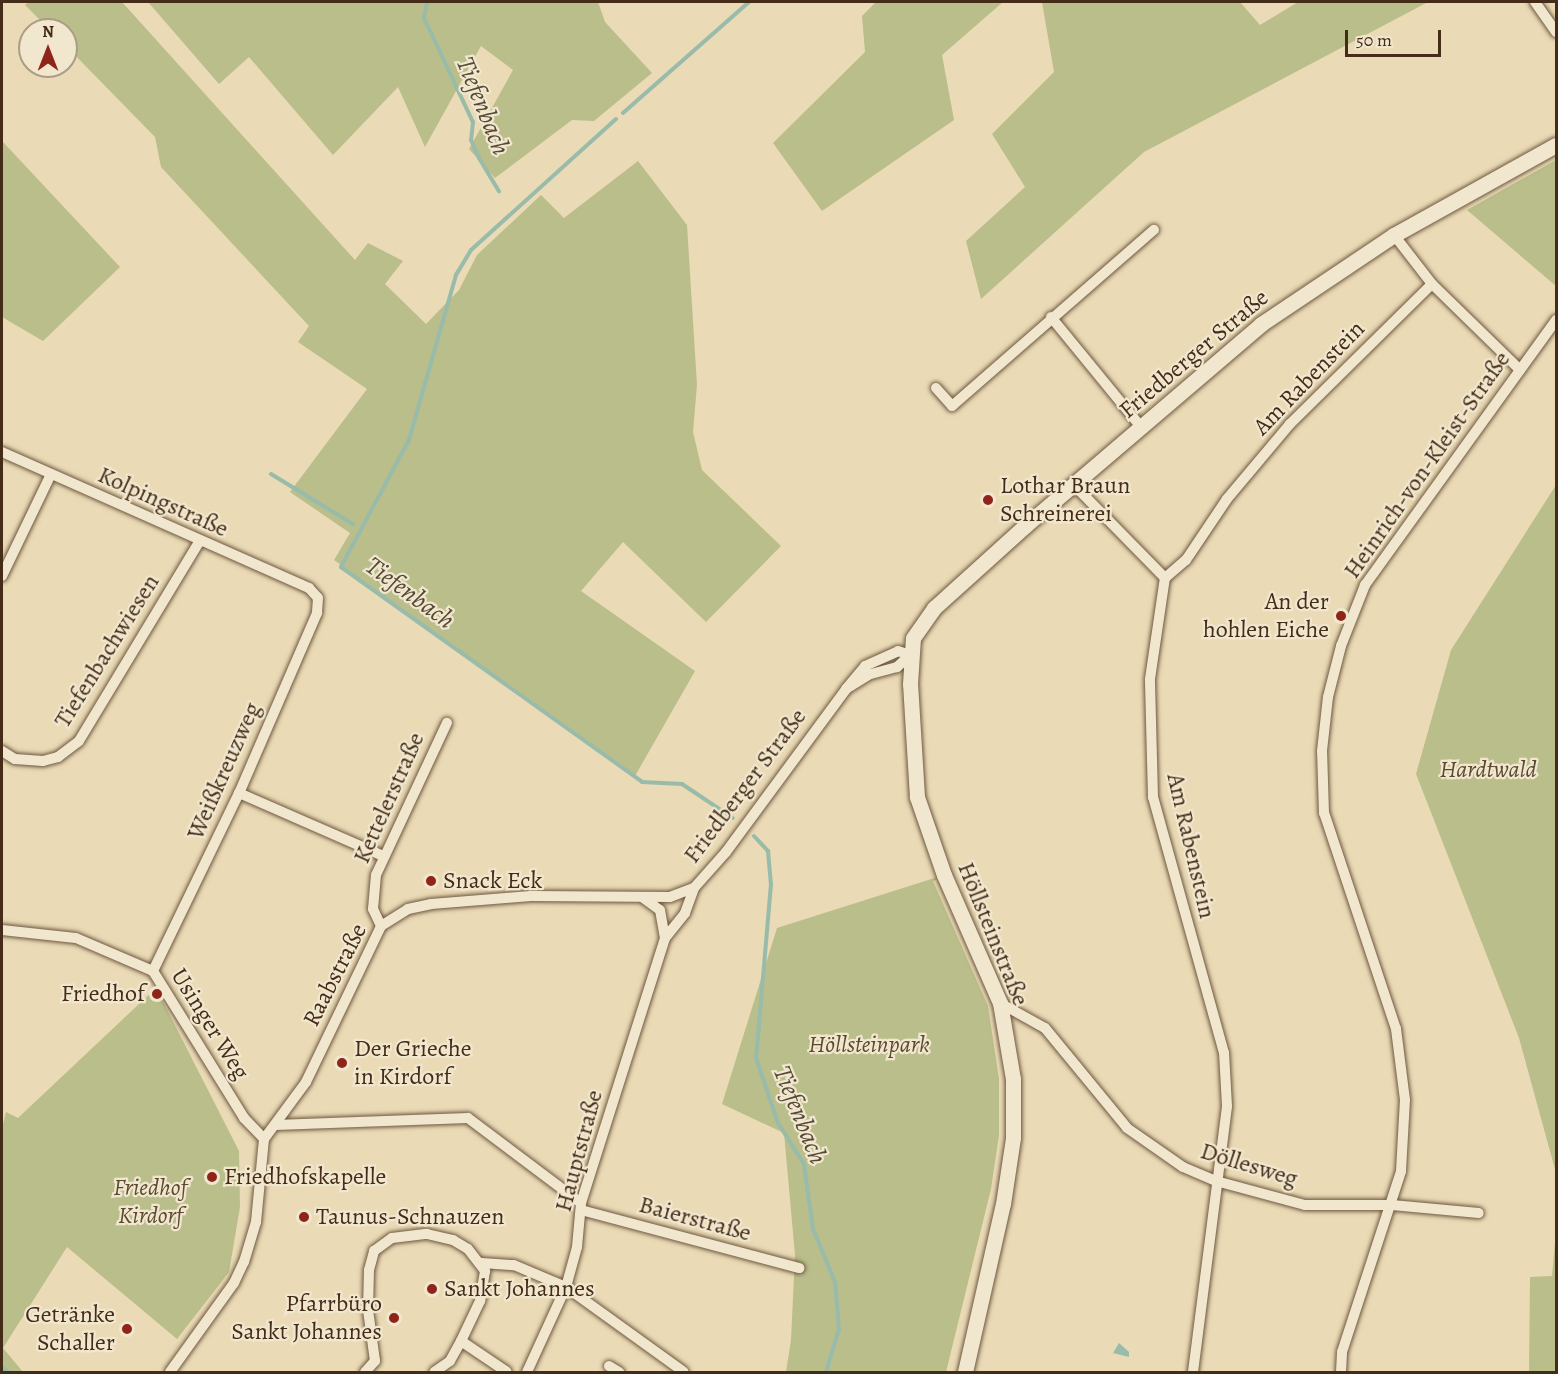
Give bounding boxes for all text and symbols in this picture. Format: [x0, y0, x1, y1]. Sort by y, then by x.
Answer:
north arrow [18, 18, 78, 78]
scale bar [1348, 18, 1444, 56]
text: N [42, 21, 54, 43]
text: 50 m [1356, 28, 1392, 52]
water label: Tiefenbach [449, 52, 517, 160]
street label: Friedberger Straße [1114, 283, 1274, 425]
street label: Am Rabenstein [1247, 315, 1371, 441]
street label: Heinrich-von-Kleist-Straße [1338, 346, 1516, 584]
street label: Kolpingstraße [93, 460, 233, 544]
place label: Lothar Braun Schreinerei [1000, 472, 1130, 528]
marker: Lothar Braun Schreinerei [981, 493, 995, 507]
water label: Tiefenbach [359, 550, 461, 636]
street label: Tiefenbachwiesen [48, 569, 166, 733]
place label: An der hohlen Eiche [1203, 588, 1329, 644]
marker: An der hohlen Eiche [1334, 609, 1348, 623]
street label: Weißkreuzweg [181, 698, 267, 844]
street label: Friedberger Straße [678, 703, 812, 869]
street label: Kettelerstraße [347, 728, 431, 868]
park label: Hardtwald [1439, 756, 1537, 784]
street label: Am Rabenstein [1160, 771, 1222, 921]
street label: Höllsteinstraße [951, 858, 1035, 1010]
place label: Snack Eck [443, 867, 542, 895]
marker: Snack Eck [424, 874, 438, 888]
street label: Raabstraße [297, 919, 373, 1031]
street label: Usinger Weg [164, 963, 256, 1085]
place label: Friedhof [61, 980, 145, 1008]
marker: Friedhof [150, 987, 164, 1001]
park label: Höllsteinpark [808, 1031, 930, 1059]
place label: Der Grieche in Kirdorf [354, 1035, 472, 1091]
marker: Der Grieche in Kirdorf [335, 1056, 349, 1070]
water label: Tiefenbach [766, 1061, 834, 1169]
street label: Hauptstraße [549, 1087, 609, 1215]
street label: Döllesweg [1197, 1137, 1301, 1193]
place label: Friedhofskapelle [224, 1163, 386, 1191]
marker: Friedhofskapelle [205, 1170, 219, 1184]
park label: Friedhof Kirdorf [113, 1174, 187, 1230]
street label: Baierstraße [636, 1190, 754, 1248]
place label: Taunus-Schnauzen [316, 1203, 504, 1231]
marker: Taunus-Schnauzen [297, 1210, 311, 1224]
place label: Sankt Johannes [444, 1275, 595, 1303]
marker: Sankt Johannes [425, 1282, 439, 1296]
place label: Pfarrbüro Sankt Johannes [231, 1290, 382, 1346]
place label: Getränke Schaller [25, 1301, 115, 1357]
marker: Pfarrbüro Sankt Johannes [387, 1311, 401, 1325]
marker: Getränke Schaller [120, 1322, 134, 1336]

